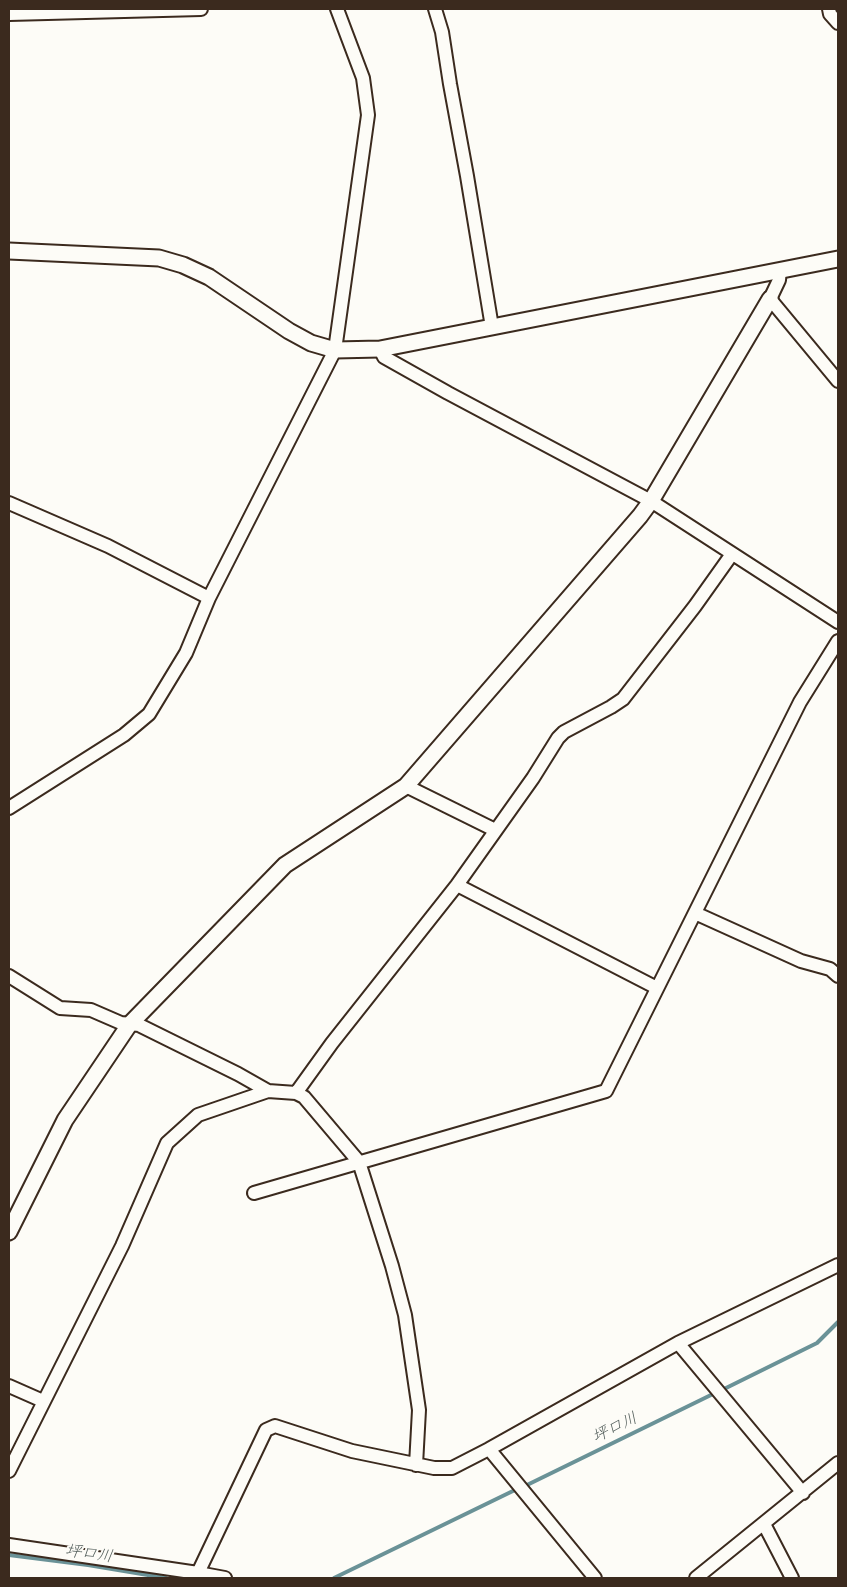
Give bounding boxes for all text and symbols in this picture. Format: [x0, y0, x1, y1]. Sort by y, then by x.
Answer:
water label: 坪口川 [589, 1409, 641, 1447]
water label: 坪口川 [64, 1541, 114, 1567]

